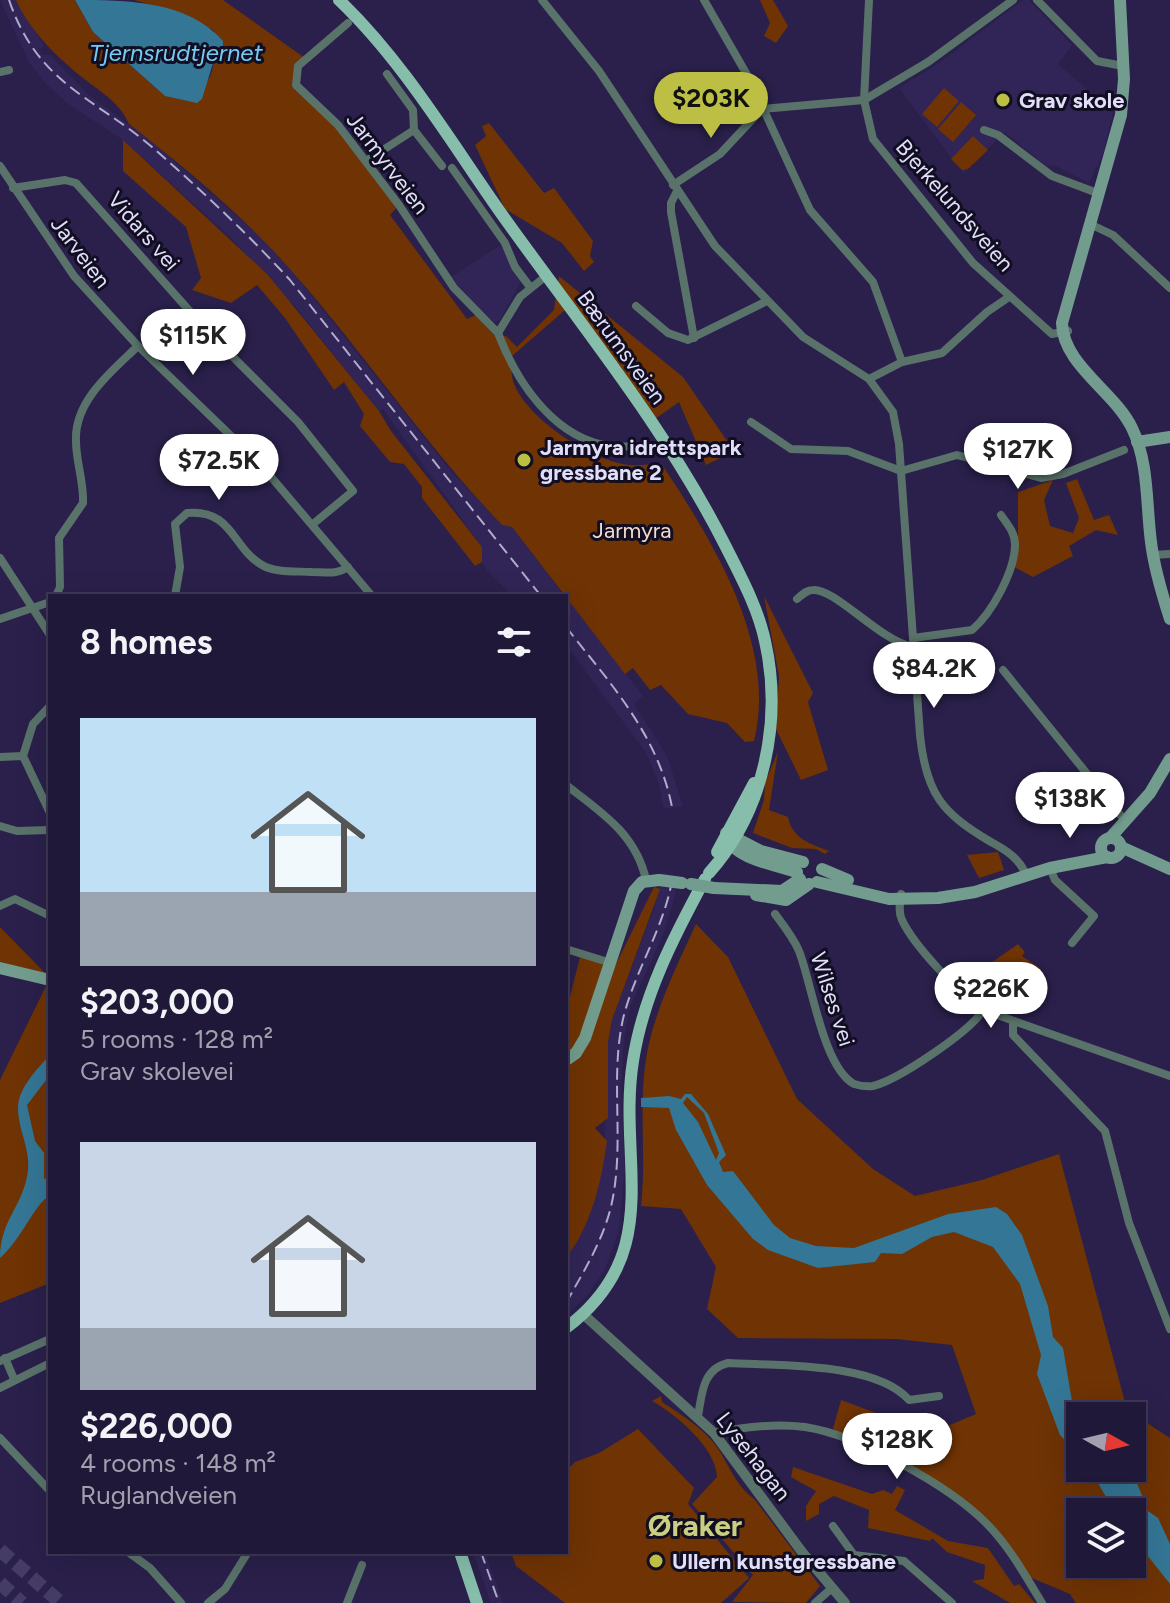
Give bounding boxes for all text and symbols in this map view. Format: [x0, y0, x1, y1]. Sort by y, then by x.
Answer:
water label: Tjernsrudtjernet [89, 38, 263, 67]
pin: $203K [655, 72, 767, 140]
text: $203K [672, 82, 750, 114]
place label: Grav skole [1019, 87, 1124, 114]
marker: Grav skole [994, 91, 1012, 109]
street label: Jarmyrveien [341, 107, 435, 219]
street label: Bjerkelundsveien [890, 134, 1019, 277]
street label: Vidars vei [102, 186, 185, 276]
street label: Jarveien [45, 211, 116, 293]
street label: Bærumsveien [571, 285, 672, 409]
pin: $115K [137, 309, 249, 377]
text: $115K [159, 319, 227, 351]
pin: $127K [962, 423, 1074, 491]
text: $127K [982, 433, 1054, 465]
pin: $72.5K [154, 434, 284, 502]
place label: Jarmyra idrettspark gressbane 2 [540, 434, 742, 486]
text: $72.5K [178, 444, 260, 476]
marker: Jarmyra idrettspark gressbane 2 [515, 451, 533, 469]
park label: Jarmyra [593, 517, 671, 544]
icon: filters [492, 620, 536, 664]
text: 8 homes [80, 622, 212, 663]
pin: $84.2K [869, 642, 999, 710]
text: $84.2K [891, 652, 977, 684]
icon: home [236, 770, 380, 914]
pin: $138K [1014, 772, 1126, 840]
text: $138K [1033, 782, 1107, 814]
street label: Wilses vei [805, 949, 860, 1050]
pin: $226K [935, 962, 1047, 1030]
text: $226K [953, 972, 1029, 1004]
text: $203,000 [80, 982, 234, 1023]
text: 5 rooms · 128 m² [80, 1023, 273, 1055]
text: Grav skolevei [80, 1055, 234, 1087]
icon: home [236, 1194, 380, 1338]
north arrow [1066, 1402, 1146, 1482]
map controls [1066, 1402, 1146, 1578]
text: $226,000 [80, 1406, 233, 1447]
street label: Lysehagan [711, 1407, 797, 1506]
pin: $128K [841, 1413, 953, 1481]
text: $128K [860, 1423, 934, 1455]
text: 4 rooms · 148 m² [80, 1447, 276, 1479]
text: Ruglandveien [80, 1479, 237, 1511]
button: layers [1066, 1498, 1146, 1578]
district label: Øraker [648, 1507, 742, 1544]
place label: Ullern kunstgressbane [672, 1548, 896, 1575]
marker: Ullern kunstgressbane [647, 1552, 665, 1570]

